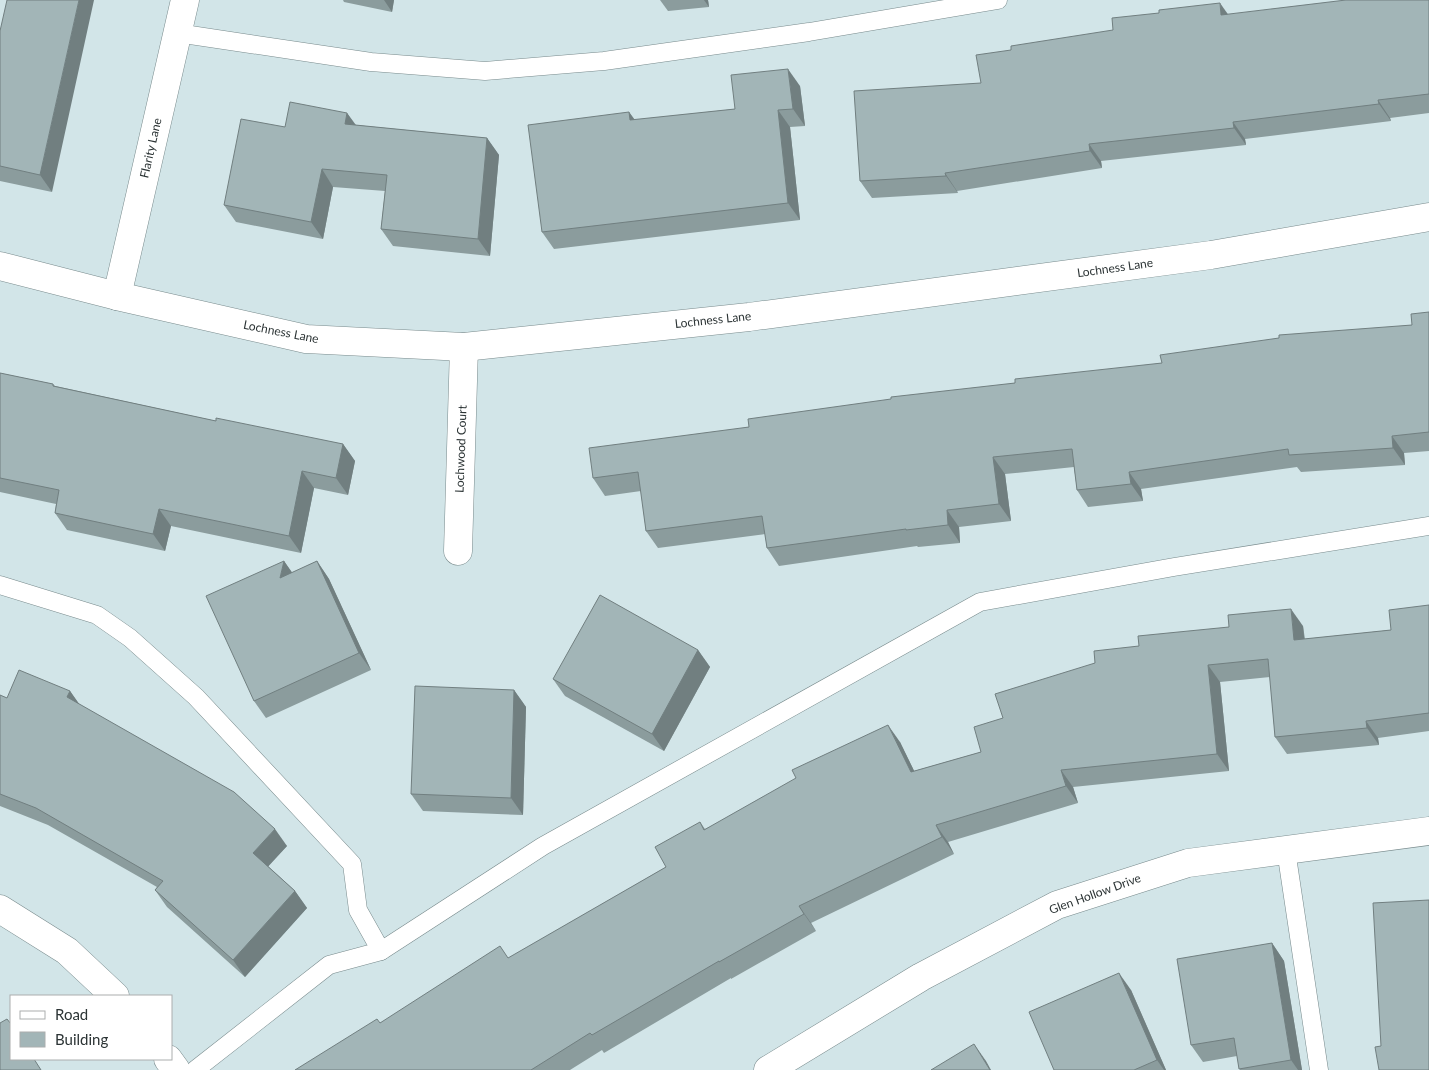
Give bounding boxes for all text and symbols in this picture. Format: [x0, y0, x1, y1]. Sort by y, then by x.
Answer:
street label: Flarity Lane [136, 116, 165, 179]
street label: Lochness Lane [1076, 255, 1154, 280]
street label: Lochness Lane [674, 308, 752, 331]
street label: Lochness Lane [242, 317, 320, 346]
street label: Lochwood Court [451, 404, 470, 493]
street label: Glen Hollow Drive [1047, 870, 1143, 917]
legend [10, 995, 172, 1060]
text: Road [55, 1005, 88, 1023]
text: Building [55, 1030, 108, 1048]

